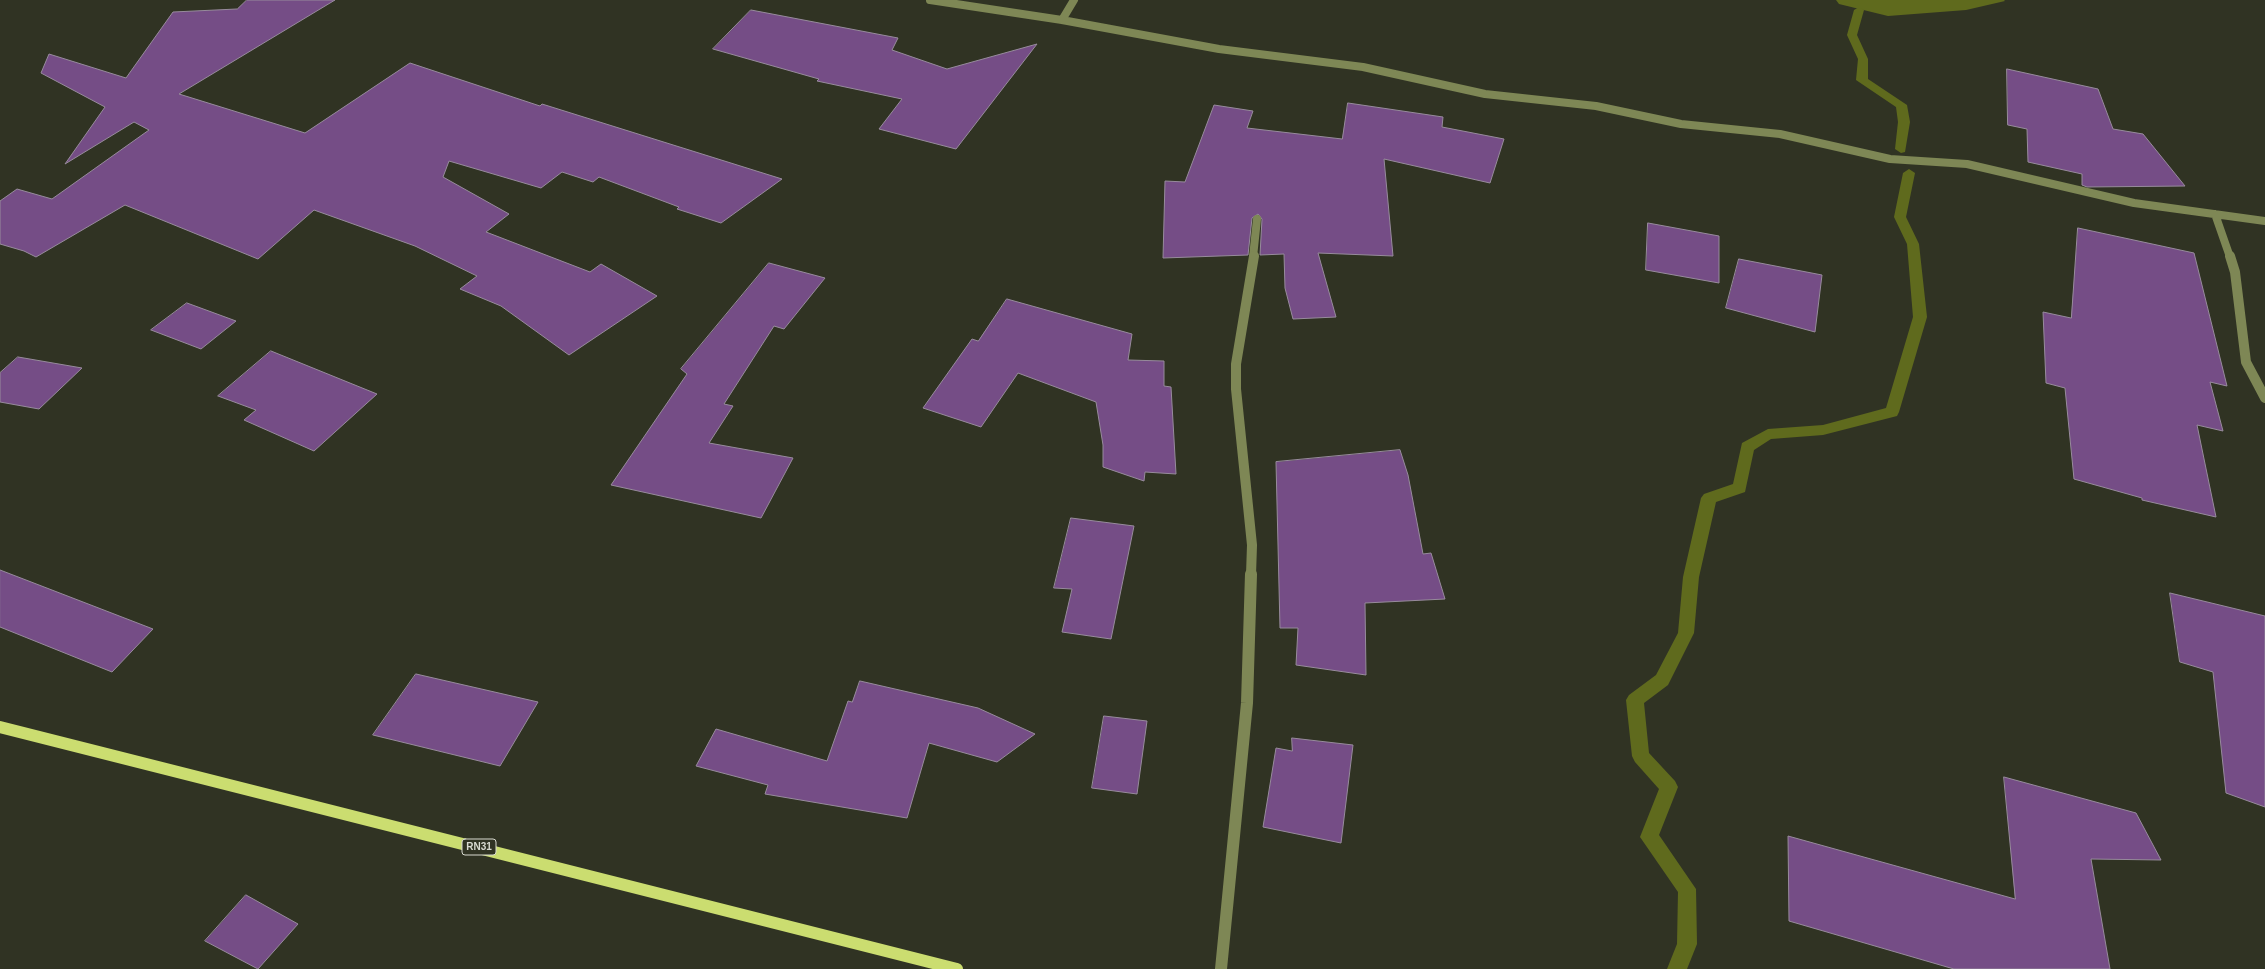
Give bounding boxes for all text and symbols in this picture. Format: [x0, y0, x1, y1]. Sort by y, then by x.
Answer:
road number: RN31 [462, 839, 496, 855]

